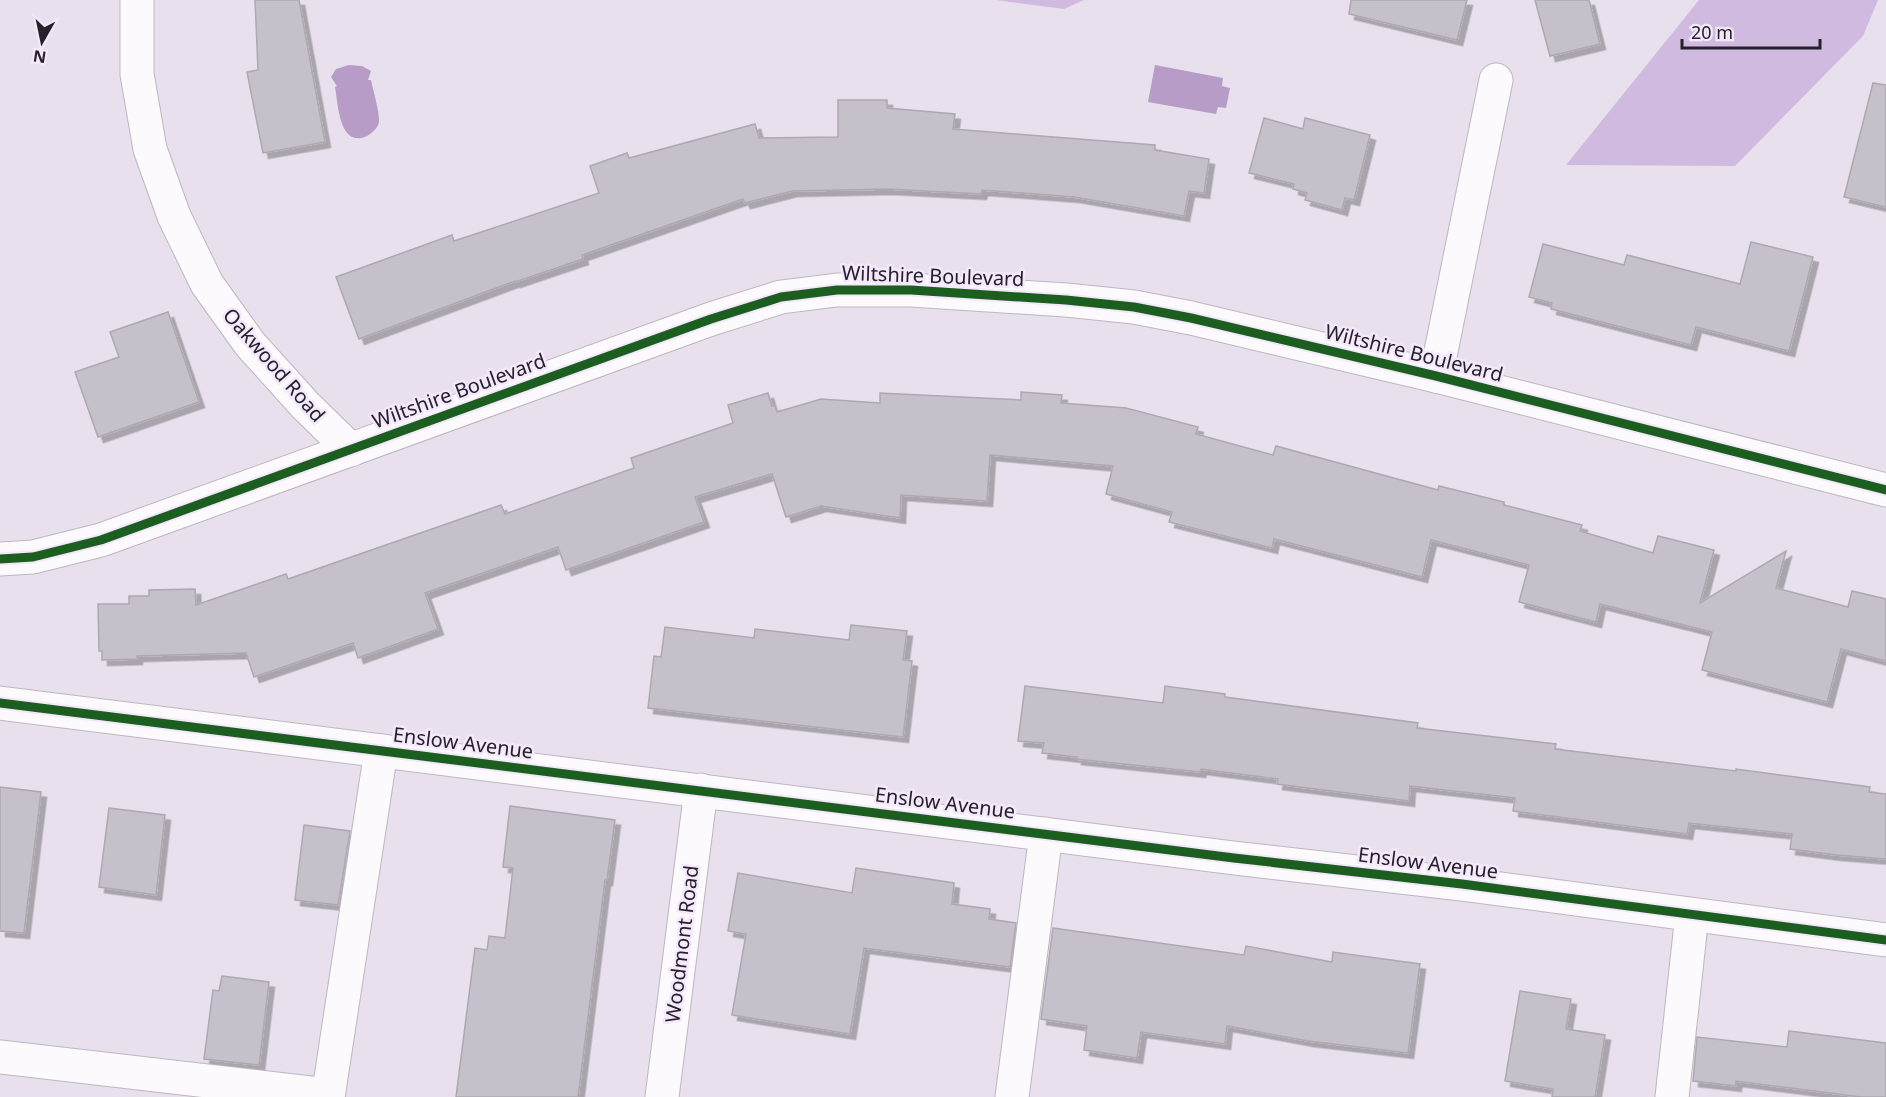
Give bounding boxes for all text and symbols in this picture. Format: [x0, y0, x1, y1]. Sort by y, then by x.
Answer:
north arrow [12, 12, 72, 72]
scale bar [1682, 12, 1820, 50]
text: 20 m [1691, 20, 1733, 44]
text: N [32, 45, 48, 69]
street label: Wiltshire Boulevard [841, 259, 1025, 292]
street label: Oakwood Road [217, 302, 331, 427]
street label: Wiltshire Boulevard [1322, 317, 1506, 388]
street label: Wiltshire Boulevard [368, 347, 549, 434]
street label: Enslow Avenue [391, 721, 535, 764]
street label: Enslow Avenue [873, 781, 1017, 824]
street label: Enslow Avenue [1356, 841, 1500, 884]
street label: Woodmont Road [658, 864, 705, 1024]

